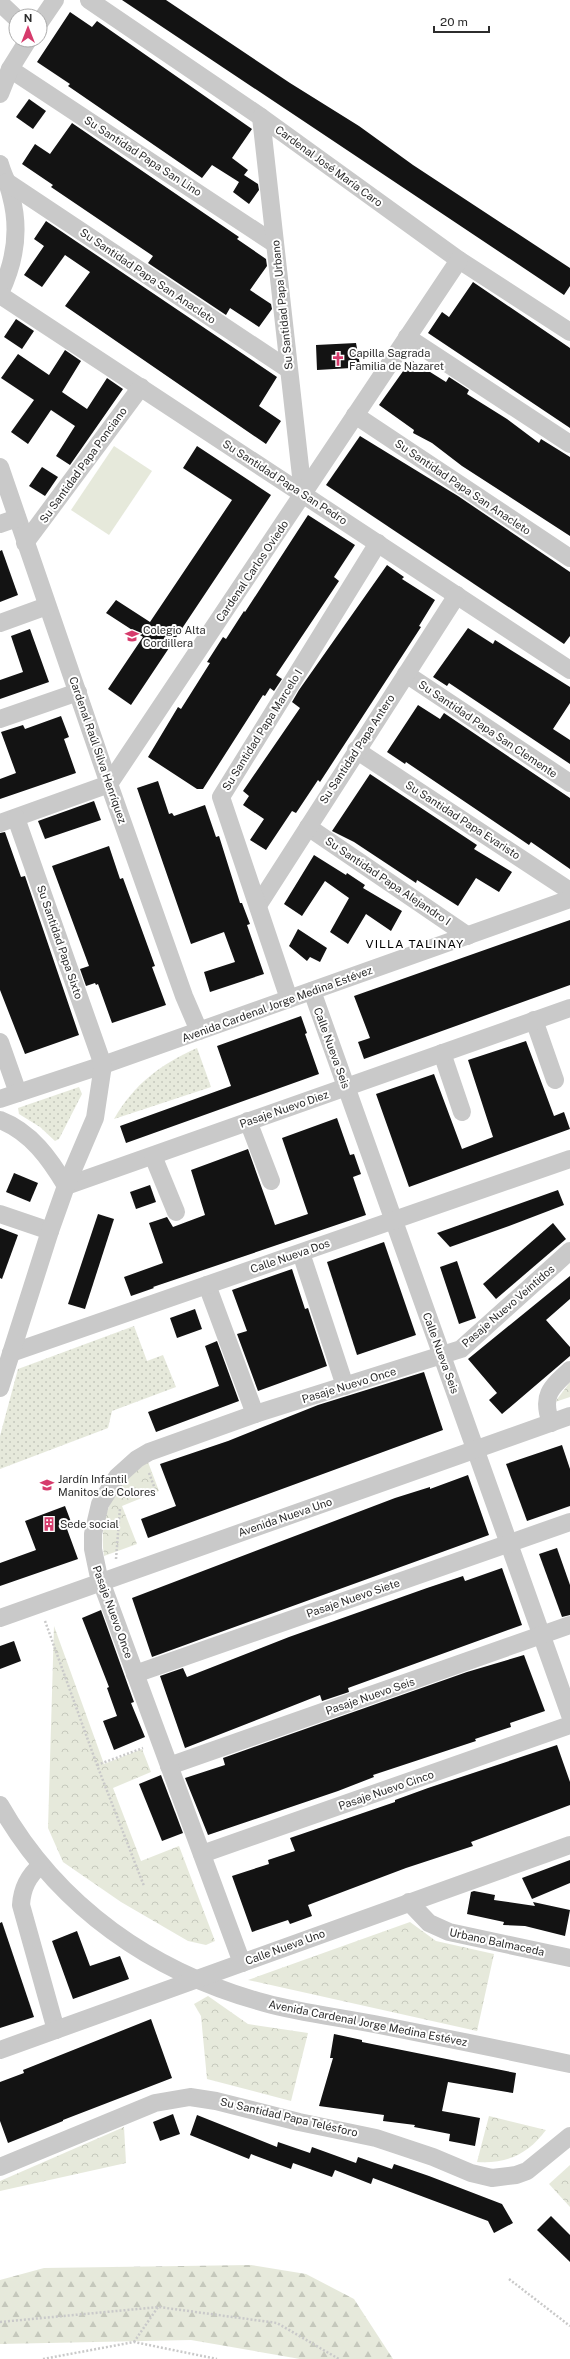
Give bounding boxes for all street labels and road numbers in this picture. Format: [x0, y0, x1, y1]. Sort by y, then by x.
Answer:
street label: Su Santidad Papa San Lino [82, 114, 204, 198]
street label: Cardenal José María Caro [273, 123, 385, 209]
street label: Su Santidad Papa San Anacleto [78, 226, 218, 326]
street label: Su Santidad Papa Urbano [269, 240, 295, 370]
street label: Su Santidad Papa Ponciano [37, 405, 129, 525]
street label: Su Santidad Papa San Pedro [221, 437, 349, 527]
street label: Su Santidad Papa San Anacleto [393, 437, 533, 537]
street label: Cardenal Carlos Oviedo [214, 518, 290, 624]
street label: Su Santidad Papa Marcelo I [220, 667, 304, 793]
street label: Cardenal Raúl Silva Henríquez [67, 675, 129, 825]
street label: Su Santidad Papa San Clemente [416, 678, 560, 780]
street label: Su Santidad Papa Antero [317, 692, 397, 806]
street label: Su Santidad Papa Evaristo [404, 778, 522, 862]
street label: Su Santidad Papa Alejandro I [323, 835, 453, 927]
street label: Su Santidad Papa Sixto [35, 884, 85, 1000]
street label: Avenida Cardenal Jorge Medina Estévez [180, 964, 374, 1044]
street label: Calle Nueva Seis [312, 1006, 352, 1091]
street label: Pasaje Nuevo Diez [238, 1088, 330, 1130]
street label: Calle Nueva Dos [249, 1237, 332, 1275]
street label: Pasaje Nuevo Veintidos [459, 1262, 557, 1349]
street label: Calle Nueva Seis [421, 1311, 461, 1396]
street label: Pasaje Nuevo Once [300, 1365, 398, 1405]
street label: Avenida Nueva Uno [237, 1495, 333, 1539]
street label: Pasaje Nuevo Once [91, 1564, 135, 1660]
street label: Pasaje Nuevo Siete [305, 1576, 401, 1620]
street label: Pasaje Nuevo Seis [324, 1675, 416, 1717]
street label: Pasaje Nuevo Cinco [337, 1768, 435, 1812]
street label: Urbano Balmaceda [448, 1926, 546, 1958]
street label: Calle Nueva Uno [244, 1927, 326, 1967]
street label: Avenida Cardenal Jorge Medina Estévez [268, 1998, 468, 2048]
street label: Su Santidad Papa Telésforo [219, 2095, 359, 2139]

